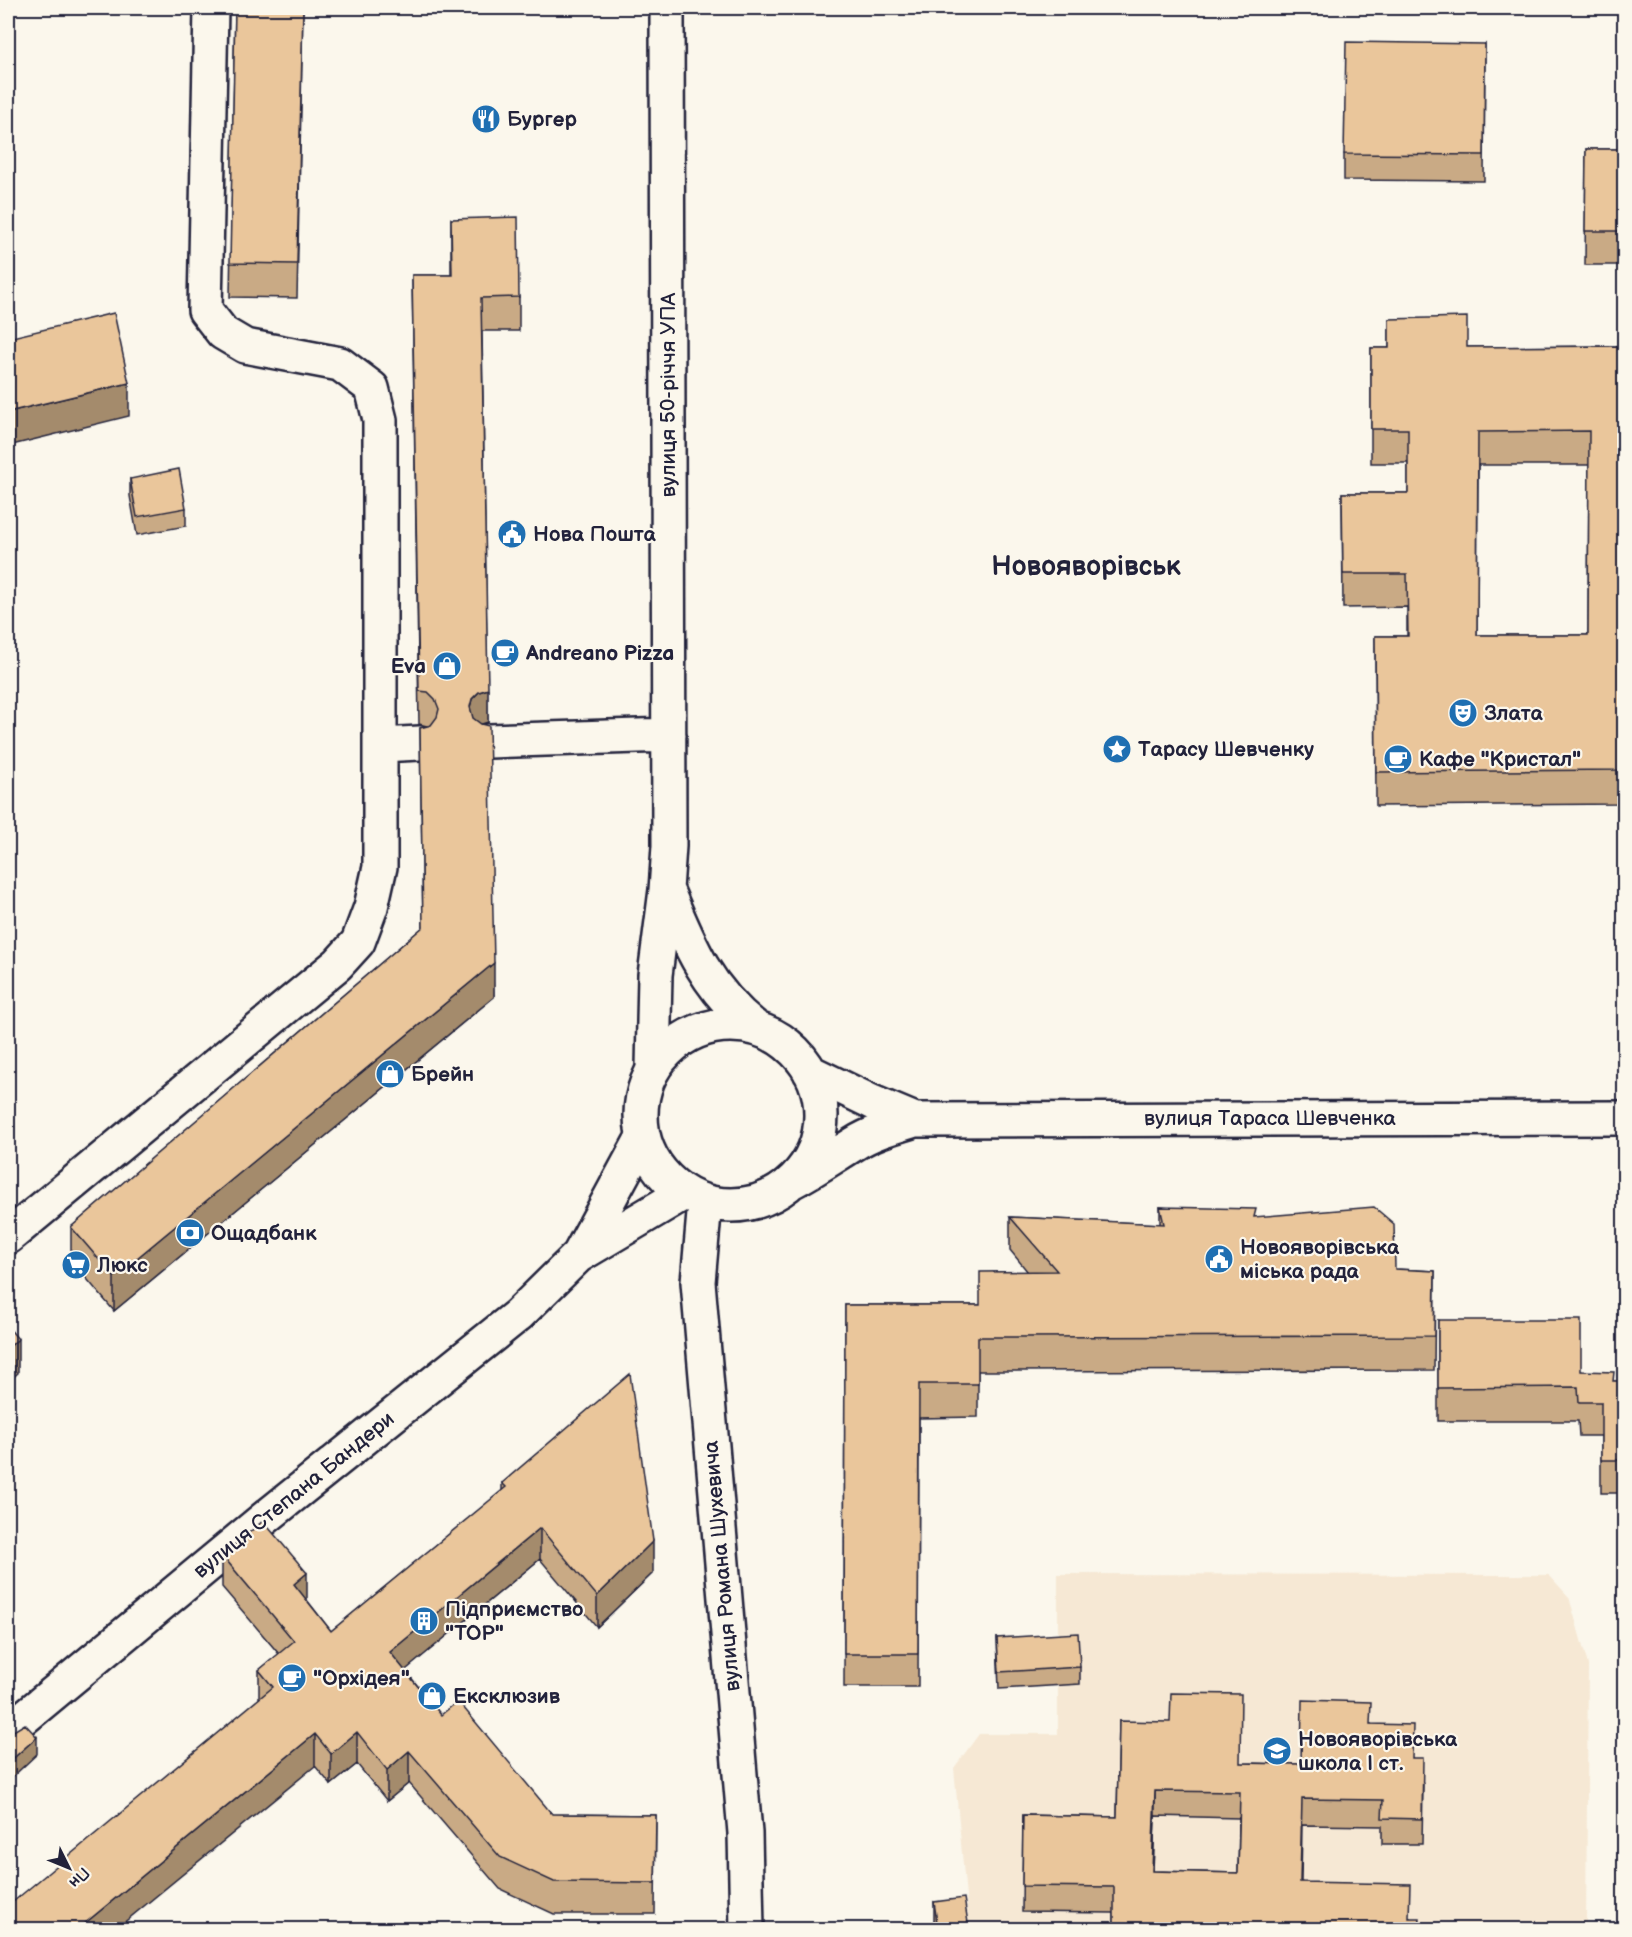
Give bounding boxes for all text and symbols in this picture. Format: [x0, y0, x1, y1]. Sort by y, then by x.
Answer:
restaurant icon: Бургер [470, 103, 502, 135]
place label: Бургер [507, 107, 577, 132]
street label: вулиця 50-річчя УПА [656, 293, 681, 497]
public building icon: Нова Пошта [496, 518, 528, 550]
place label: Нова Пошта [533, 522, 656, 547]
district label: Новояворівськ [991, 551, 1181, 583]
cafe icon: Andreano Pizza [489, 637, 521, 669]
place label: Andreano Pizza [525, 641, 674, 666]
shop icon: Eva [431, 650, 463, 682]
place label: Eva [391, 654, 426, 679]
theatre icon: Злата [1447, 697, 1479, 729]
place label: Злата [1484, 701, 1543, 726]
place icon: Тарасу Шевченку [1101, 733, 1133, 765]
place label: Тарасу Шевченку [1138, 737, 1314, 762]
cafe icon: Кафе "Кристал" [1382, 743, 1414, 775]
place label: Кафе "Кристал" [1419, 747, 1581, 772]
shop icon: Брейн [374, 1058, 406, 1090]
place label: Брейн [411, 1062, 474, 1087]
street label: вулиця Тараса Шевченка [1144, 1106, 1397, 1131]
bank icon: Ощадбанк [174, 1217, 206, 1249]
place label: Ощадбанк [211, 1221, 317, 1246]
place label: Новояворівська міська рада [1240, 1235, 1400, 1284]
public building icon: Новояворівська міська рада [1203, 1243, 1235, 1275]
supermarket icon: Люкс [60, 1249, 92, 1281]
place label: Люкс [96, 1253, 148, 1278]
street label: вулиця Степана Бандери [189, 1406, 399, 1584]
street label: вулиця Романа Шухевича [699, 1439, 745, 1692]
place label: Підприємство "ТОР" [445, 1597, 584, 1646]
building icon: Підприємство "ТОР" [408, 1605, 440, 1637]
cafe icon: "Орхідея" [276, 1662, 308, 1694]
place label: "Орхідея" [313, 1666, 410, 1691]
shop icon: Ексклюзив [416, 1680, 448, 1712]
place label: Ексклюзив [453, 1684, 561, 1709]
place label: Новояворівська школа І ст. [1298, 1727, 1458, 1776]
school or university icon: Новояворівська школа І ст. [1261, 1735, 1293, 1767]
north arrow [39, 1838, 99, 1898]
text: Пн [65, 1863, 93, 1891]

